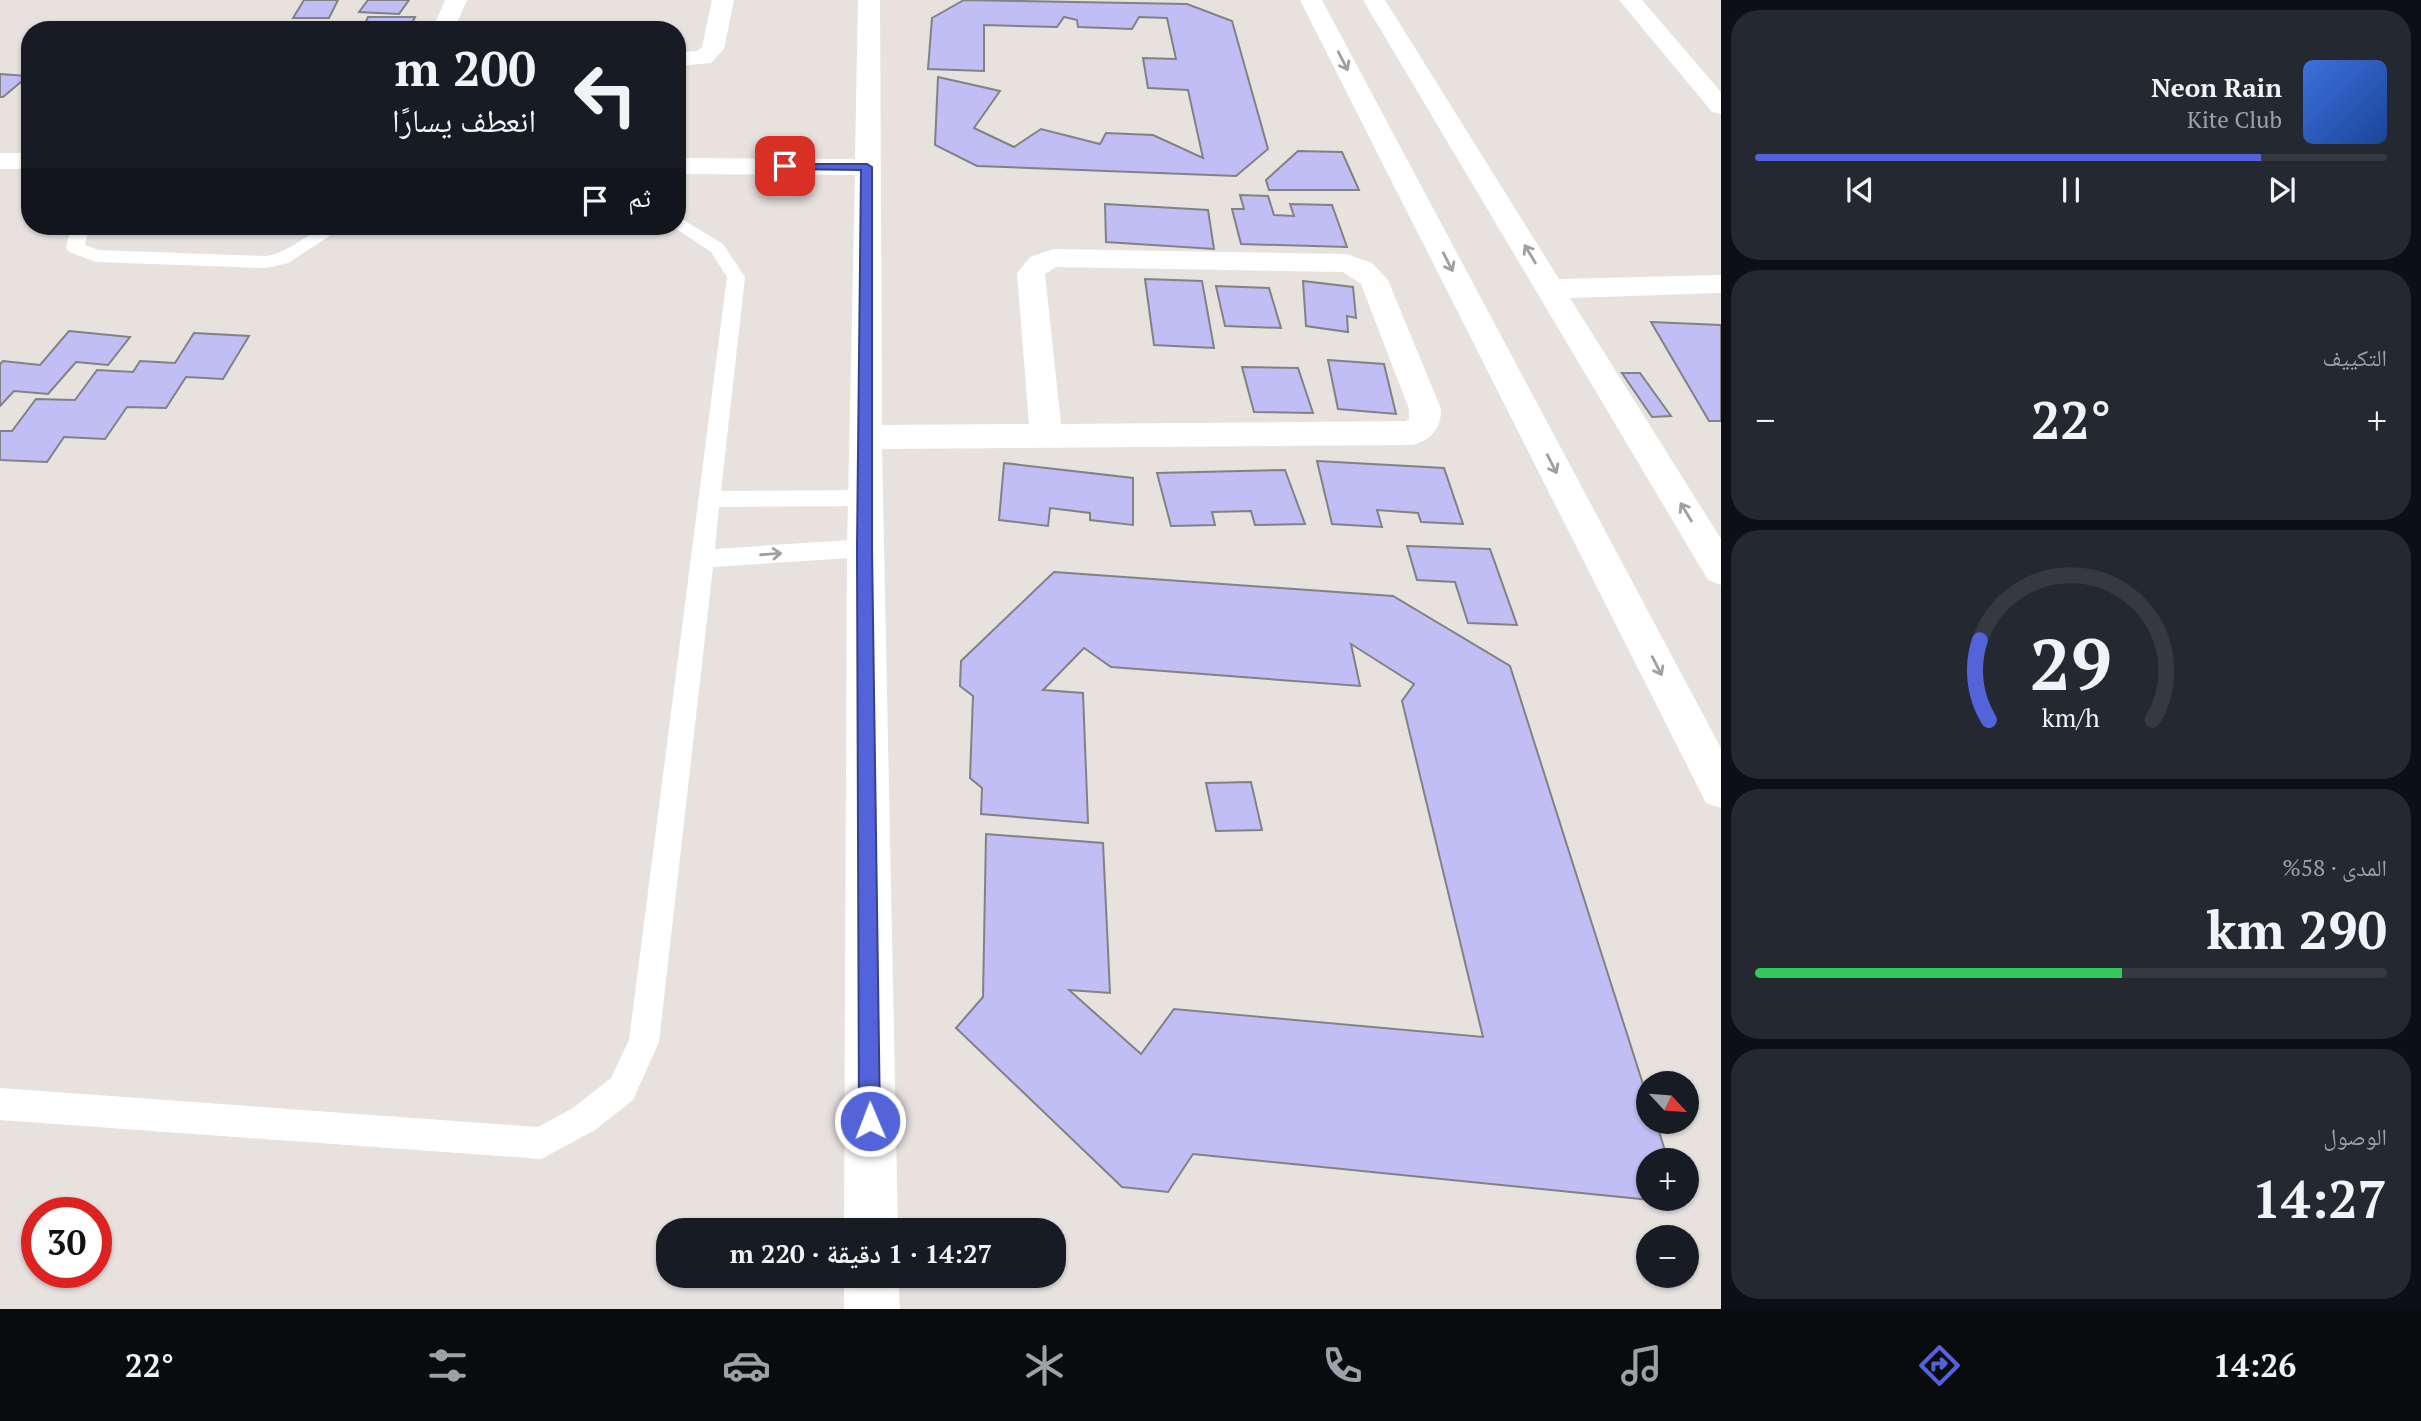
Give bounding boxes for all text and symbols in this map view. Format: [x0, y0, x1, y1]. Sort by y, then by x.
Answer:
text: 200 m [394, 35, 536, 100]
icon: left [560, 49, 651, 140]
one-way arrow [1336, 50, 1350, 70]
text: Neon Rain [2151, 70, 2282, 104]
text: انعطف يسارًا [392, 99, 536, 141]
text: Kite Club [2187, 104, 2282, 135]
pin [755, 136, 815, 196]
icon: arrive [766, 147, 804, 185]
icon: previous [1841, 171, 1879, 209]
icon: pause [2052, 171, 2090, 209]
icon: next [2263, 171, 2301, 209]
text: ثم [628, 180, 651, 214]
icon: arrive [576, 182, 614, 220]
one-way arrow [1522, 245, 1536, 265]
one-way arrow [1441, 252, 1455, 272]
text: التكييف [2322, 342, 2387, 373]
text: 22° [2031, 385, 2111, 454]
text: − [1755, 395, 1775, 445]
text: + [2367, 395, 2387, 445]
one-way arrow [1546, 454, 1560, 474]
one-way arrow [1678, 502, 1692, 522]
one-way arrow [759, 547, 782, 560]
text: 29 [2030, 615, 2112, 712]
one-way arrow [1651, 655, 1665, 676]
text: km/h [2042, 701, 2100, 734]
text: المدى · 58% [2282, 852, 2387, 883]
text: 290 km [2206, 895, 2387, 964]
north arrow [1636, 1071, 1699, 1134]
map controls [1636, 1071, 1699, 1288]
position arrow [833, 1084, 907, 1158]
text: الوصول [2323, 1121, 2387, 1152]
button: + [1636, 1148, 1699, 1211]
text: 14:27 [2252, 1164, 2387, 1233]
speed limit sign: 30 [21, 1197, 112, 1288]
button: − [1636, 1225, 1699, 1288]
text: 14:27 · 1 دقيقة · 220 m [730, 1236, 992, 1270]
icon: filters [423, 1341, 472, 1390]
icon: car [722, 1341, 771, 1390]
icon: climate [1020, 1341, 1069, 1390]
icon: phone [1318, 1341, 1367, 1390]
icon: music [1617, 1341, 1666, 1390]
icon: directions [1915, 1341, 1964, 1390]
text: 22° [125, 1344, 174, 1386]
text: 14:26 [2213, 1344, 2296, 1386]

